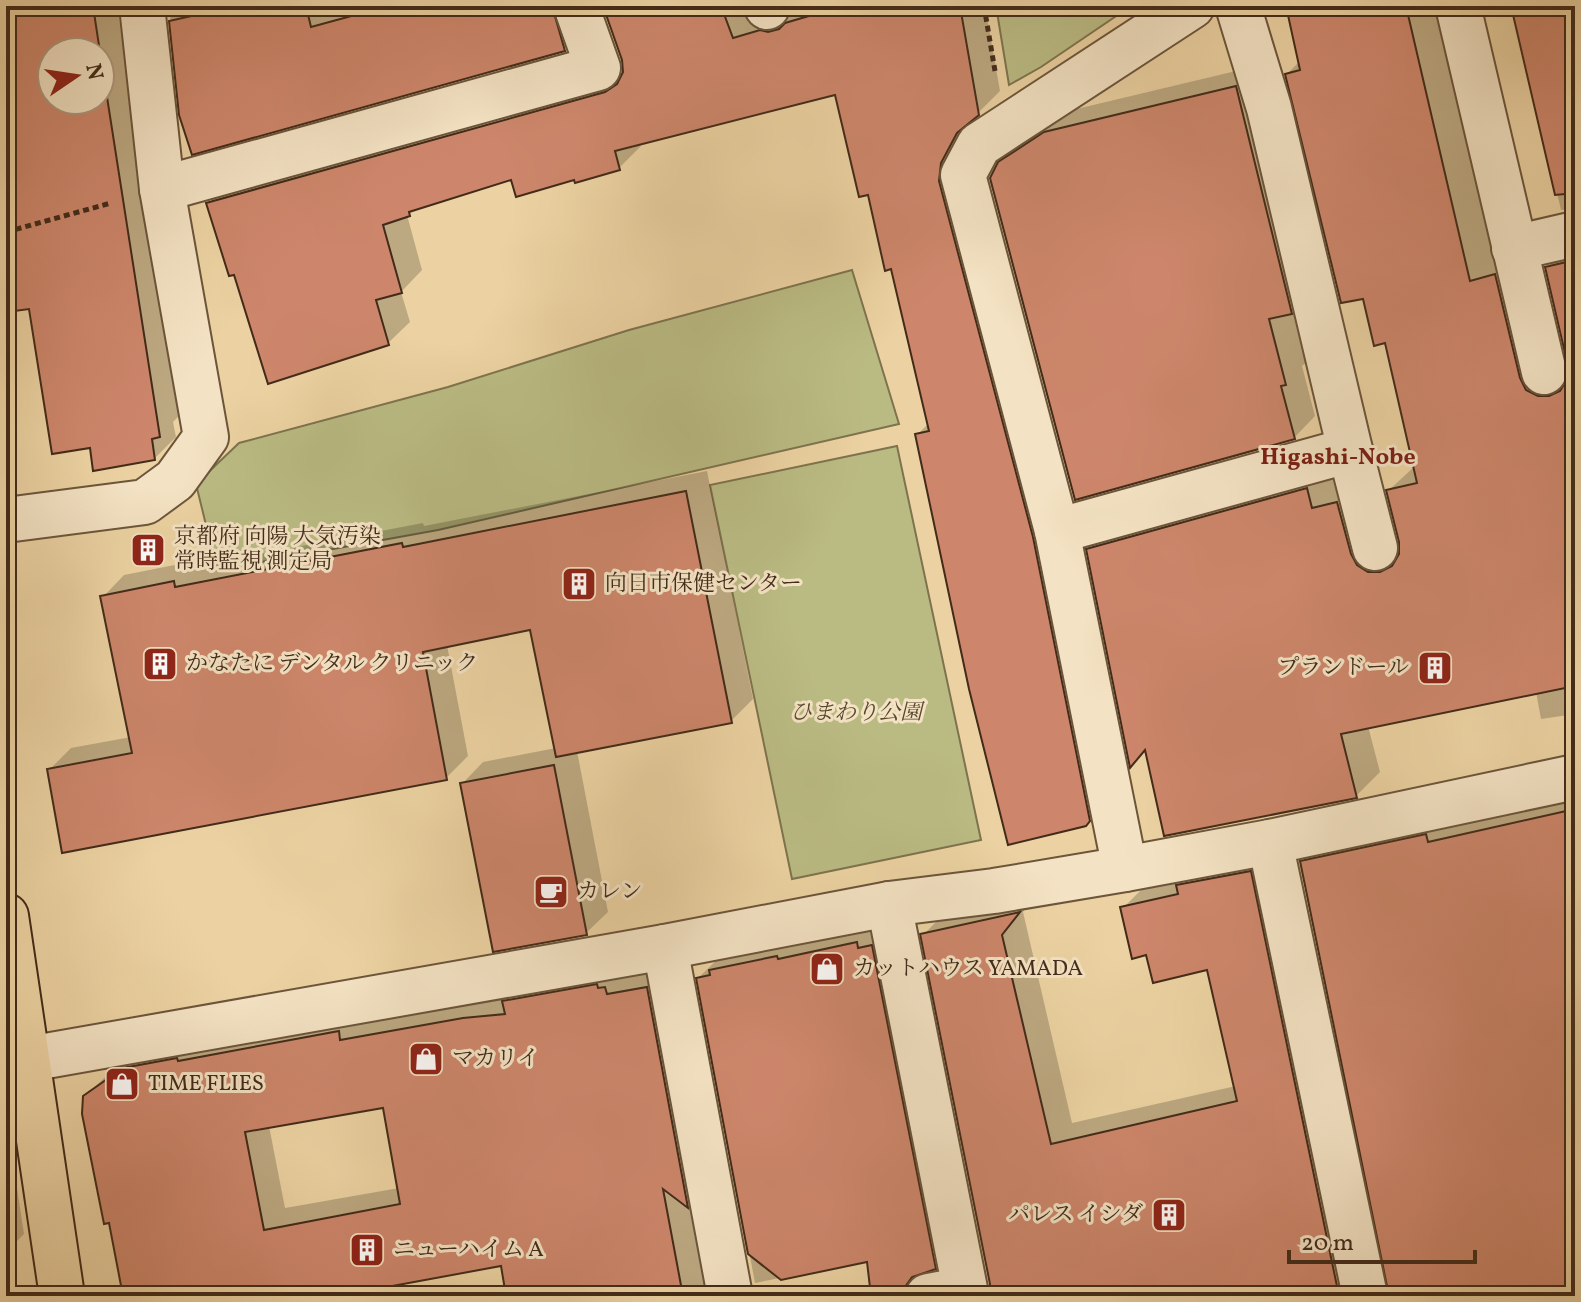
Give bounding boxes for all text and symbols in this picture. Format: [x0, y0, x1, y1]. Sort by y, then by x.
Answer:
north arrow [36, 36, 116, 116]
text: N [76, 61, 110, 83]
district label: Higashi-Nobe [1260, 441, 1416, 475]
place label: 京都府 向陽 大気汚染 常時監視 測定局 [174, 522, 381, 578]
building icon: 京都府 向陽 大気汚染 常時監視 測定局 [129, 531, 167, 569]
building icon: 向日市保健センター [560, 565, 598, 603]
place label: 向日市保健センター [605, 569, 802, 600]
building icon: かなたに デンタル クリニック [141, 645, 179, 683]
place label: かなたに デンタル クリニック [186, 649, 478, 680]
building icon: プランドール [1416, 649, 1454, 687]
place label: プランドール [1277, 653, 1409, 684]
park label: ひまわり公園 [790, 698, 925, 729]
cafe icon: カレン [532, 873, 570, 911]
place label: カレン [577, 877, 642, 908]
shop icon: カットハウス YAMADA [808, 950, 846, 988]
place label: カットハウス YAMADA [853, 954, 1083, 985]
shop icon: マカリイ [407, 1040, 445, 1078]
place label: マカリイ [452, 1044, 539, 1075]
shop icon: TIME FLIES [103, 1065, 141, 1103]
place label: TIME FLIES [148, 1069, 264, 1100]
building icon: パレス イシダ [1150, 1196, 1188, 1234]
place label: パレス イシダ [1008, 1200, 1143, 1231]
scale bar [1289, 1214, 1475, 1264]
text: 20 m [1301, 1227, 1354, 1261]
building icon: ニューハイム A [348, 1231, 386, 1269]
place label: ニューハイム A [393, 1235, 544, 1266]

